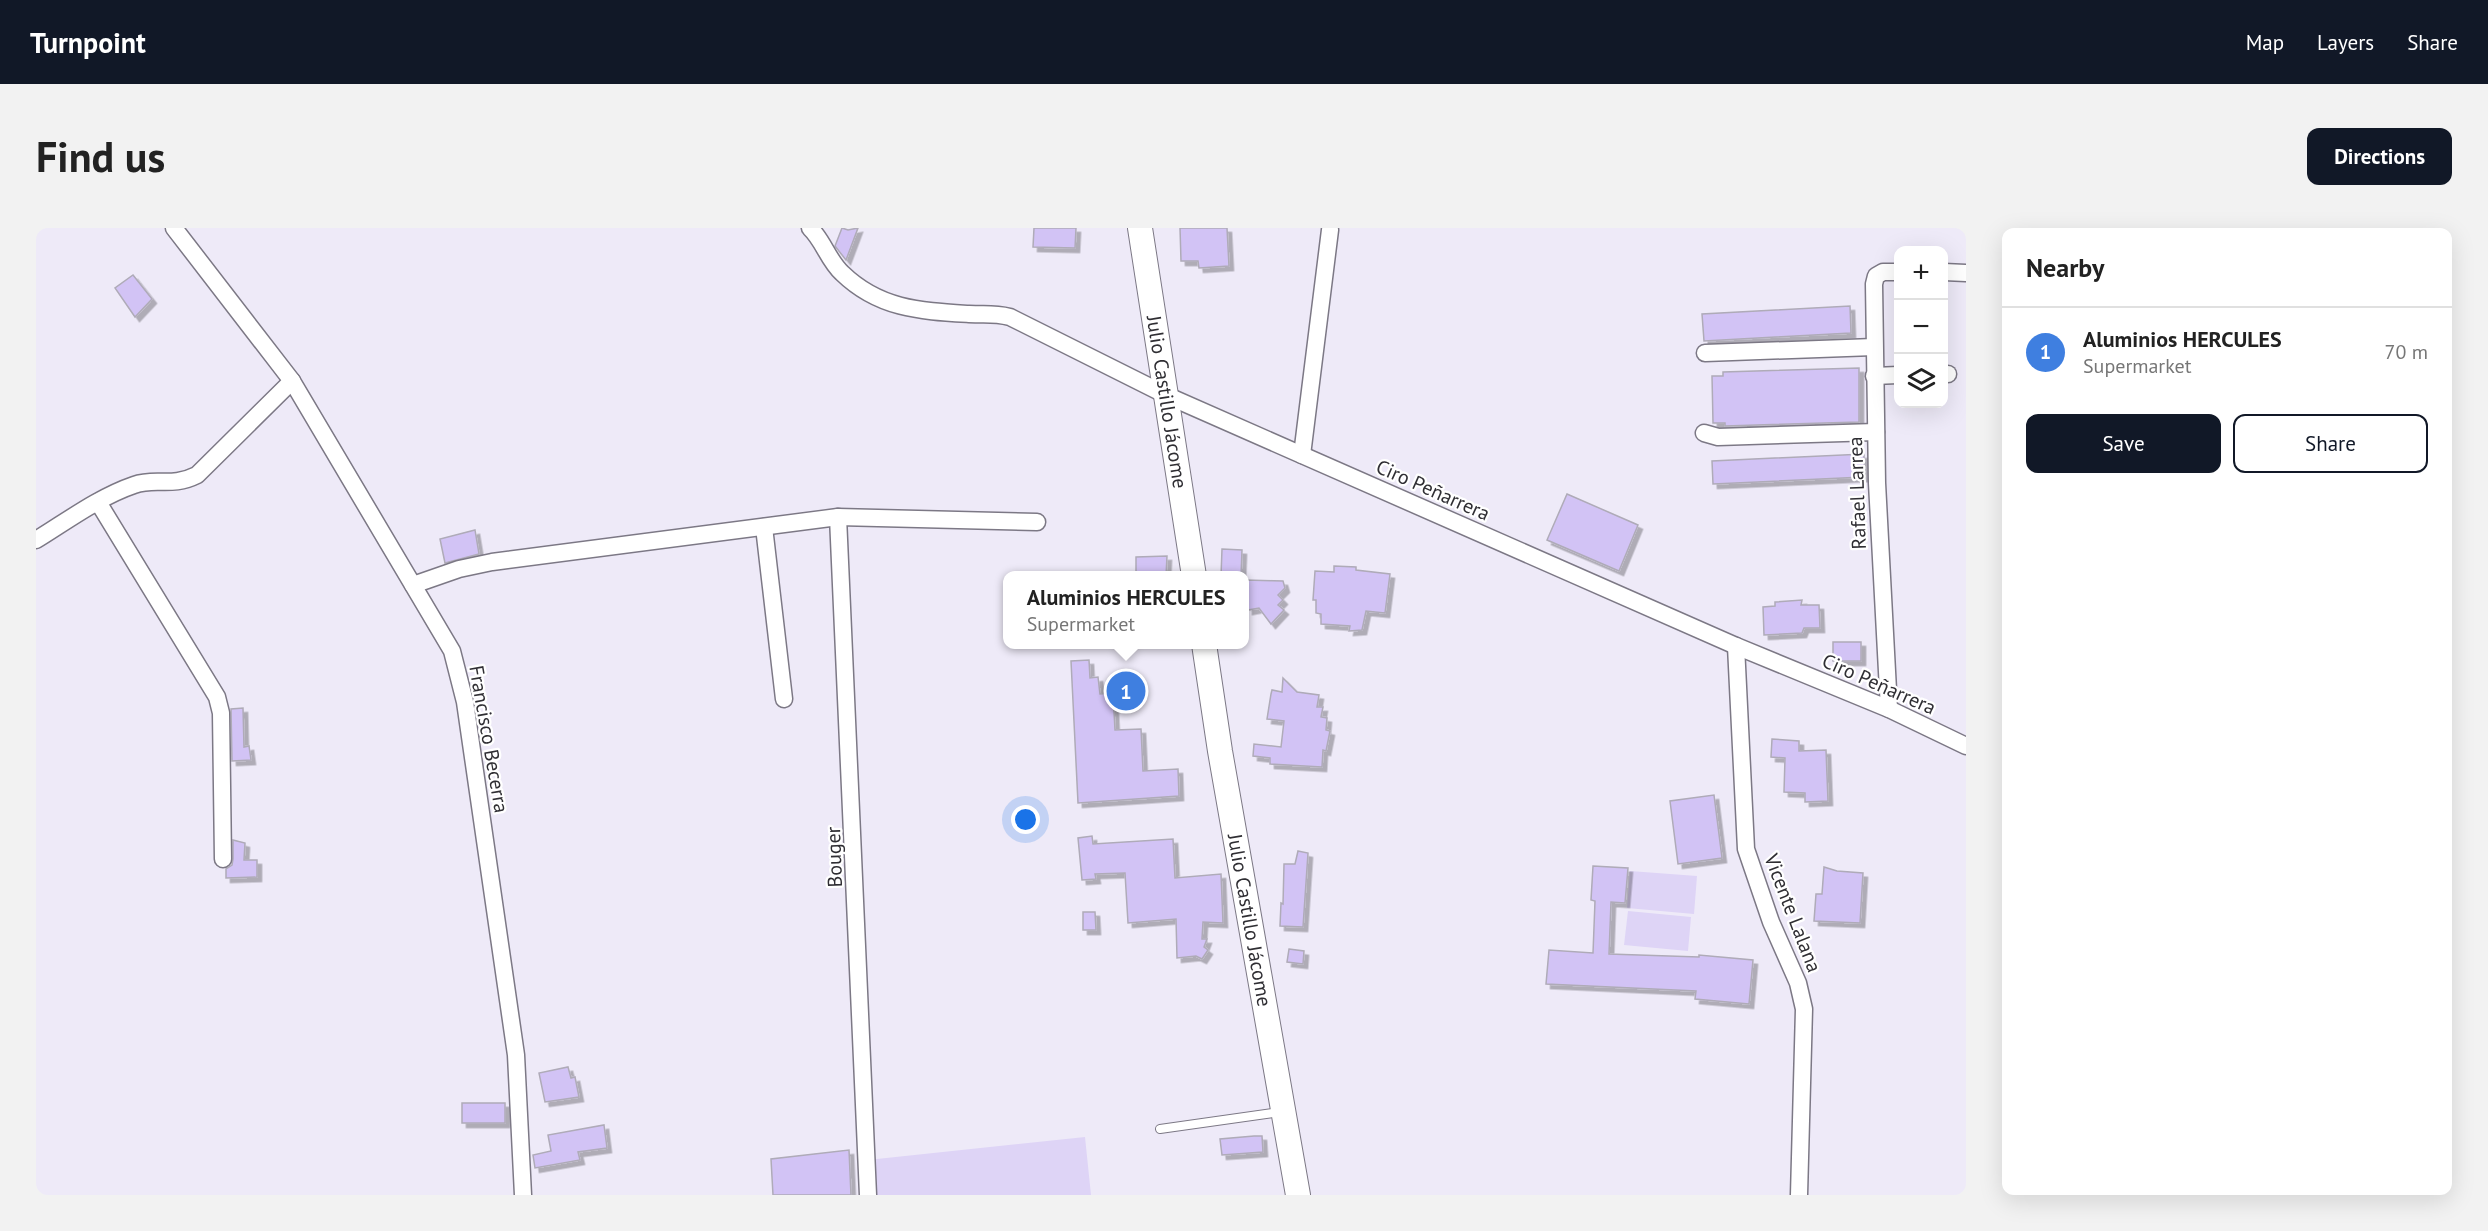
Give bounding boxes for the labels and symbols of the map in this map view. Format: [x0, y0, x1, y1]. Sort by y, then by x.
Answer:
street label: Julio Castillo Jácome [1141, 313, 1193, 490]
street label: Rafael Larrea [1842, 436, 1872, 550]
street label: Ciro Peñarrera [1372, 453, 1494, 527]
street label: Ciro Peñarrera [1818, 647, 1940, 721]
street label: Francisco Becerra [463, 663, 515, 815]
pin: 1 [1106, 668, 1146, 714]
your location [1011, 805, 1040, 834]
street label: Bouger [820, 826, 848, 888]
street label: Julio Castillo Jácome [1222, 831, 1278, 1009]
street label: Vicente Lalana [1758, 849, 1828, 976]

